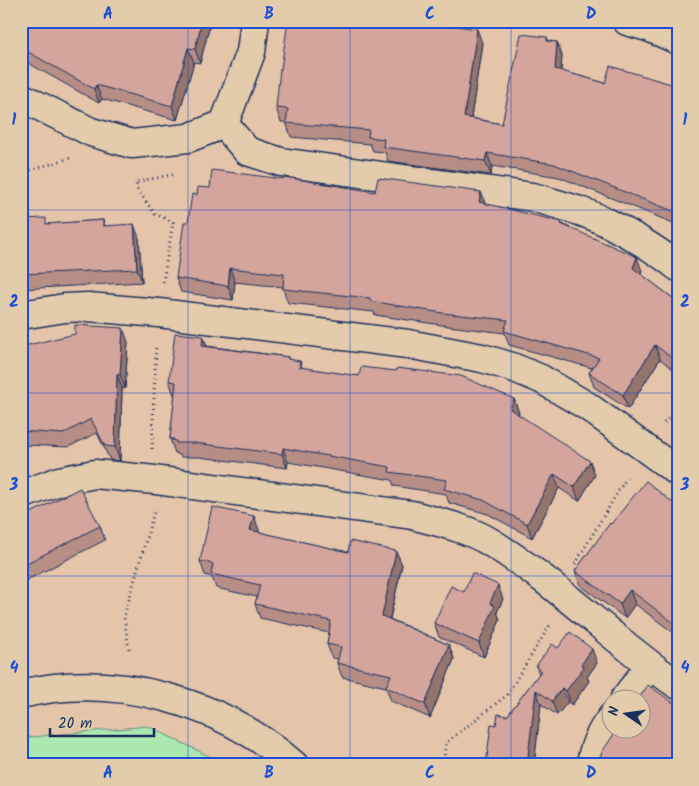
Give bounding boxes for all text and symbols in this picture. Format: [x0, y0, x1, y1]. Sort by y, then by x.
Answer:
text: A [103, 2, 113, 27]
text: B [264, 2, 274, 27]
text: C [425, 2, 435, 27]
text: D [586, 2, 597, 27]
text: 1 [12, 108, 17, 133]
text: 1 [683, 108, 688, 133]
text: 2 [9, 290, 19, 315]
text: 2 [680, 290, 690, 315]
text: 3 [9, 473, 19, 498]
text: 3 [680, 473, 690, 498]
text: 4 [10, 656, 19, 681]
text: 4 [681, 656, 690, 681]
north arrow [602, 688, 652, 738]
text: N [603, 704, 626, 718]
scale bar [50, 706, 154, 738]
text: 20 m [58, 712, 92, 736]
text: A [103, 761, 113, 786]
text: B [264, 761, 274, 786]
text: C [425, 761, 435, 786]
text: D [586, 761, 597, 786]

